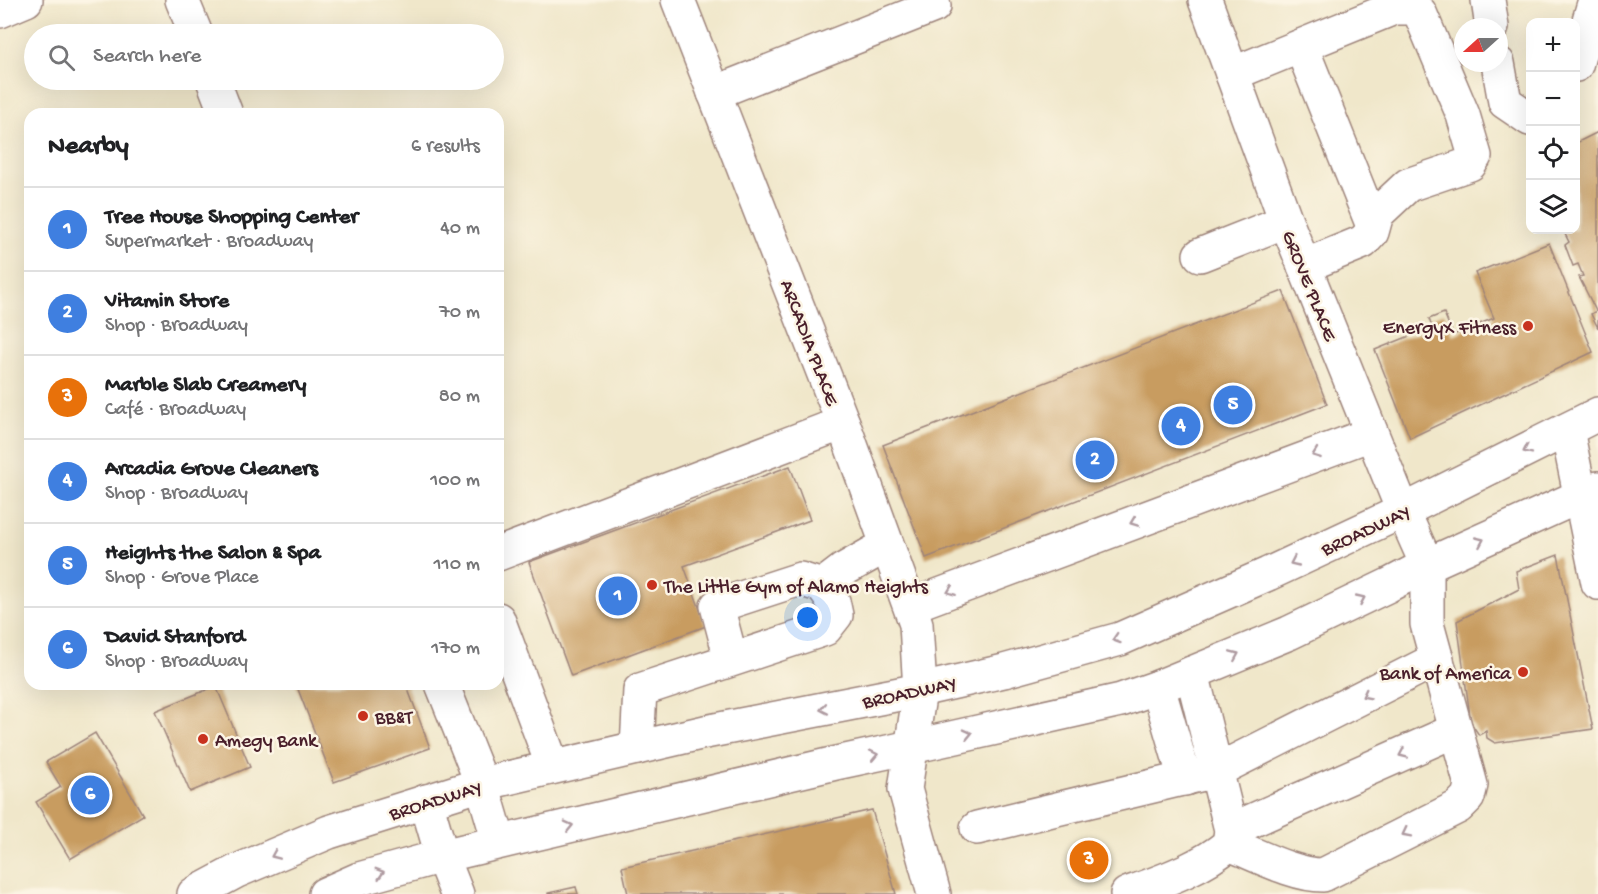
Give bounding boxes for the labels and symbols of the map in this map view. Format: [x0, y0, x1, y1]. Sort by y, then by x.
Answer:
north arrow [1454, 18, 1508, 72]
street label: GROVE PLACE [1275, 228, 1341, 346]
street label: ARCADIA PLACE [773, 277, 843, 411]
place label: EnergyX Fitness [1383, 318, 1517, 341]
marker: EnergyX Fitness [1521, 319, 1535, 333]
pin: 5 [1214, 382, 1252, 428]
pin: 4 [1162, 404, 1200, 448]
pin: 2 [1076, 438, 1114, 482]
one-way arrow [1522, 442, 1533, 454]
one-way arrow [1312, 446, 1322, 459]
street label: BROADWAY [1317, 502, 1415, 563]
one-way arrow [1129, 515, 1140, 527]
one-way arrow [1474, 537, 1485, 549]
one-way arrow [1290, 554, 1301, 566]
pin: 1 [598, 574, 638, 618]
place label: The Little Gym of Alamo Heights [663, 577, 929, 600]
marker: The Little Gym of Alamo Heights [645, 578, 659, 592]
one-way arrow [946, 583, 957, 596]
one-way arrow [1354, 594, 1365, 606]
your location [793, 603, 822, 632]
one-way arrow [1111, 632, 1122, 645]
one-way arrow [1228, 650, 1239, 662]
place label: Bank of America [1379, 664, 1512, 687]
marker: Bank of America [1516, 665, 1530, 679]
street label: BROADWAY [860, 673, 959, 716]
one-way arrow [1361, 688, 1372, 699]
one-way arrow [819, 702, 829, 715]
place label: BB&T [374, 708, 414, 731]
marker: BB&T [356, 709, 370, 723]
one-way arrow [963, 729, 973, 742]
place label: Amegy Bank [215, 731, 319, 754]
marker: Amegy Bank [196, 732, 210, 746]
one-way arrow [1398, 746, 1409, 758]
one-way arrow [869, 749, 879, 762]
pin: 6 [70, 772, 110, 818]
street label: BROADWAY [386, 777, 485, 828]
one-way arrow [564, 820, 574, 833]
one-way arrow [1401, 826, 1412, 837]
pin: 3 [1070, 838, 1108, 882]
one-way arrow [271, 848, 282, 860]
one-way arrow [374, 868, 385, 880]

